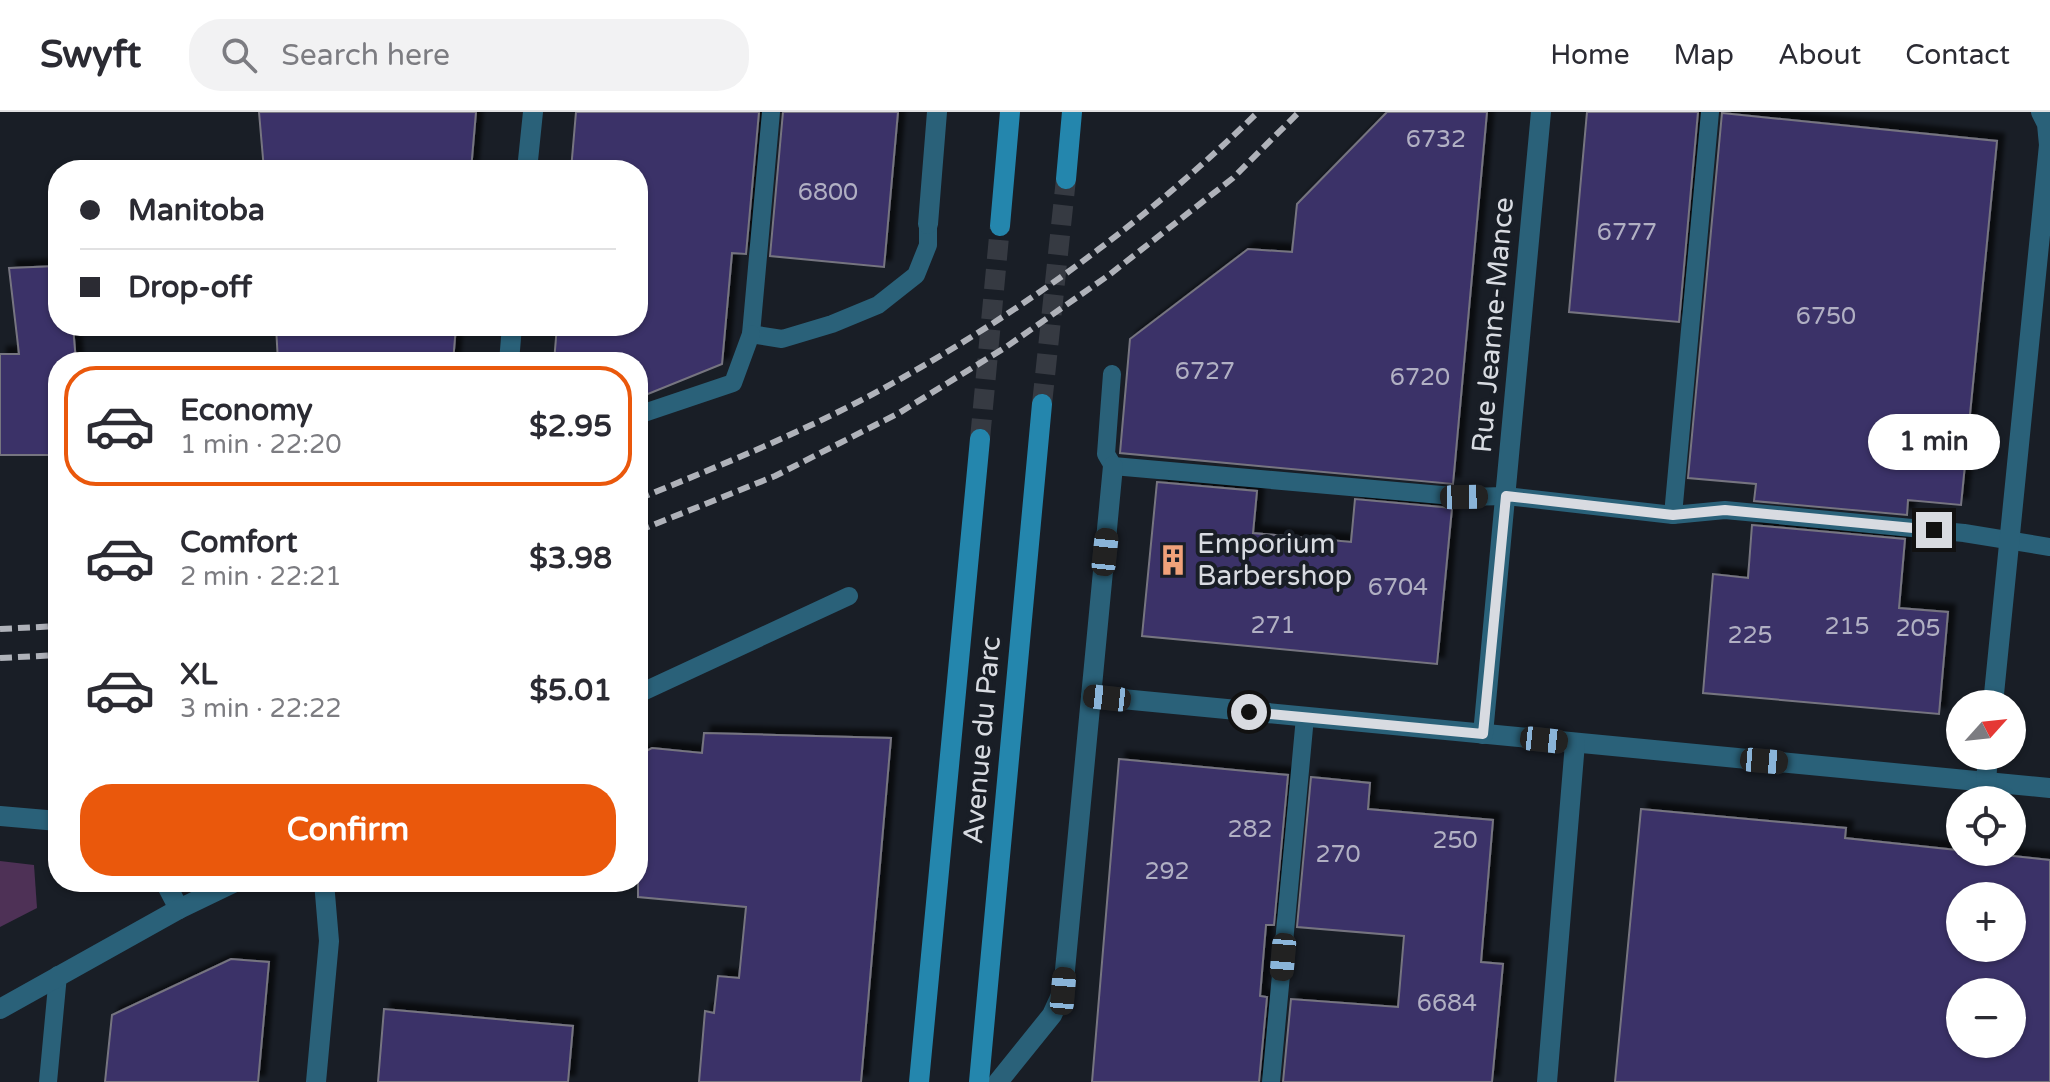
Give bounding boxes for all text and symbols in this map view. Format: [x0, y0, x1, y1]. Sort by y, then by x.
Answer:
search box [189, 19, 749, 91]
text: Swyft [40, 32, 141, 78]
icon: search [217, 33, 261, 77]
text: Search here [281, 37, 450, 74]
text: Home [1550, 38, 1630, 72]
text: Map [1674, 38, 1734, 72]
text: About [1778, 38, 1861, 72]
text: Contact [1905, 38, 2010, 72]
house number: 6732 [1406, 125, 1466, 154]
house number: 6800 [798, 178, 858, 207]
text: Manitoba [128, 192, 265, 229]
street label: Rue Jeanne-Mance [1465, 196, 1521, 454]
house number: 6777 [1597, 218, 1657, 247]
text: Drop-off [128, 269, 252, 306]
house number: 6750 [1796, 302, 1856, 331]
house number: 6727 [1175, 357, 1235, 386]
house number: 6720 [1390, 363, 1450, 392]
icon: car [84, 390, 156, 462]
text: Economy [180, 392, 313, 429]
text: $2.95 [529, 408, 612, 445]
callout: 1 min [1868, 414, 2000, 470]
text: 1 min [1899, 426, 1969, 457]
text: 1 min · 22:20 [180, 429, 342, 460]
car [1440, 485, 1488, 509]
route end [1916, 512, 1952, 548]
icon: car [84, 522, 156, 594]
text: Comfort [180, 524, 298, 561]
car [1091, 527, 1119, 577]
place label: Emporium Barbershop [1197, 527, 1352, 593]
text: $3.98 [529, 540, 612, 577]
building icon: Emporium Barbershop [1156, 543, 1190, 577]
text: 2 min · 22:21 [180, 561, 342, 592]
house number: 6704 [1368, 573, 1428, 602]
house number: 271 [1250, 611, 1296, 640]
house number: 215 [1824, 612, 1870, 641]
house number: 205 [1895, 614, 1941, 643]
house number: 225 [1727, 621, 1773, 650]
street label: Avenue du Parc [956, 635, 1008, 845]
icon: car [84, 654, 156, 726]
text: XL [180, 656, 217, 693]
text: $5.01 [530, 672, 612, 709]
car [1082, 684, 1132, 712]
north arrow [1946, 690, 2026, 770]
map controls [1946, 690, 2026, 1058]
text: 3 min · 22:22 [180, 693, 342, 724]
route start [1231, 694, 1267, 730]
car [1519, 726, 1569, 754]
car [1739, 747, 1789, 775]
button: Confirm [80, 784, 616, 876]
button: locate [1946, 786, 2026, 866]
house number: 282 [1227, 815, 1273, 844]
house number: 250 [1432, 826, 1478, 855]
house number: 270 [1315, 840, 1361, 869]
house number: 292 [1144, 857, 1190, 886]
button: + [1946, 882, 2026, 962]
car [1269, 932, 1297, 982]
car [1049, 966, 1077, 1016]
button: − [1946, 978, 2026, 1058]
house number: 6684 [1417, 989, 1477, 1018]

